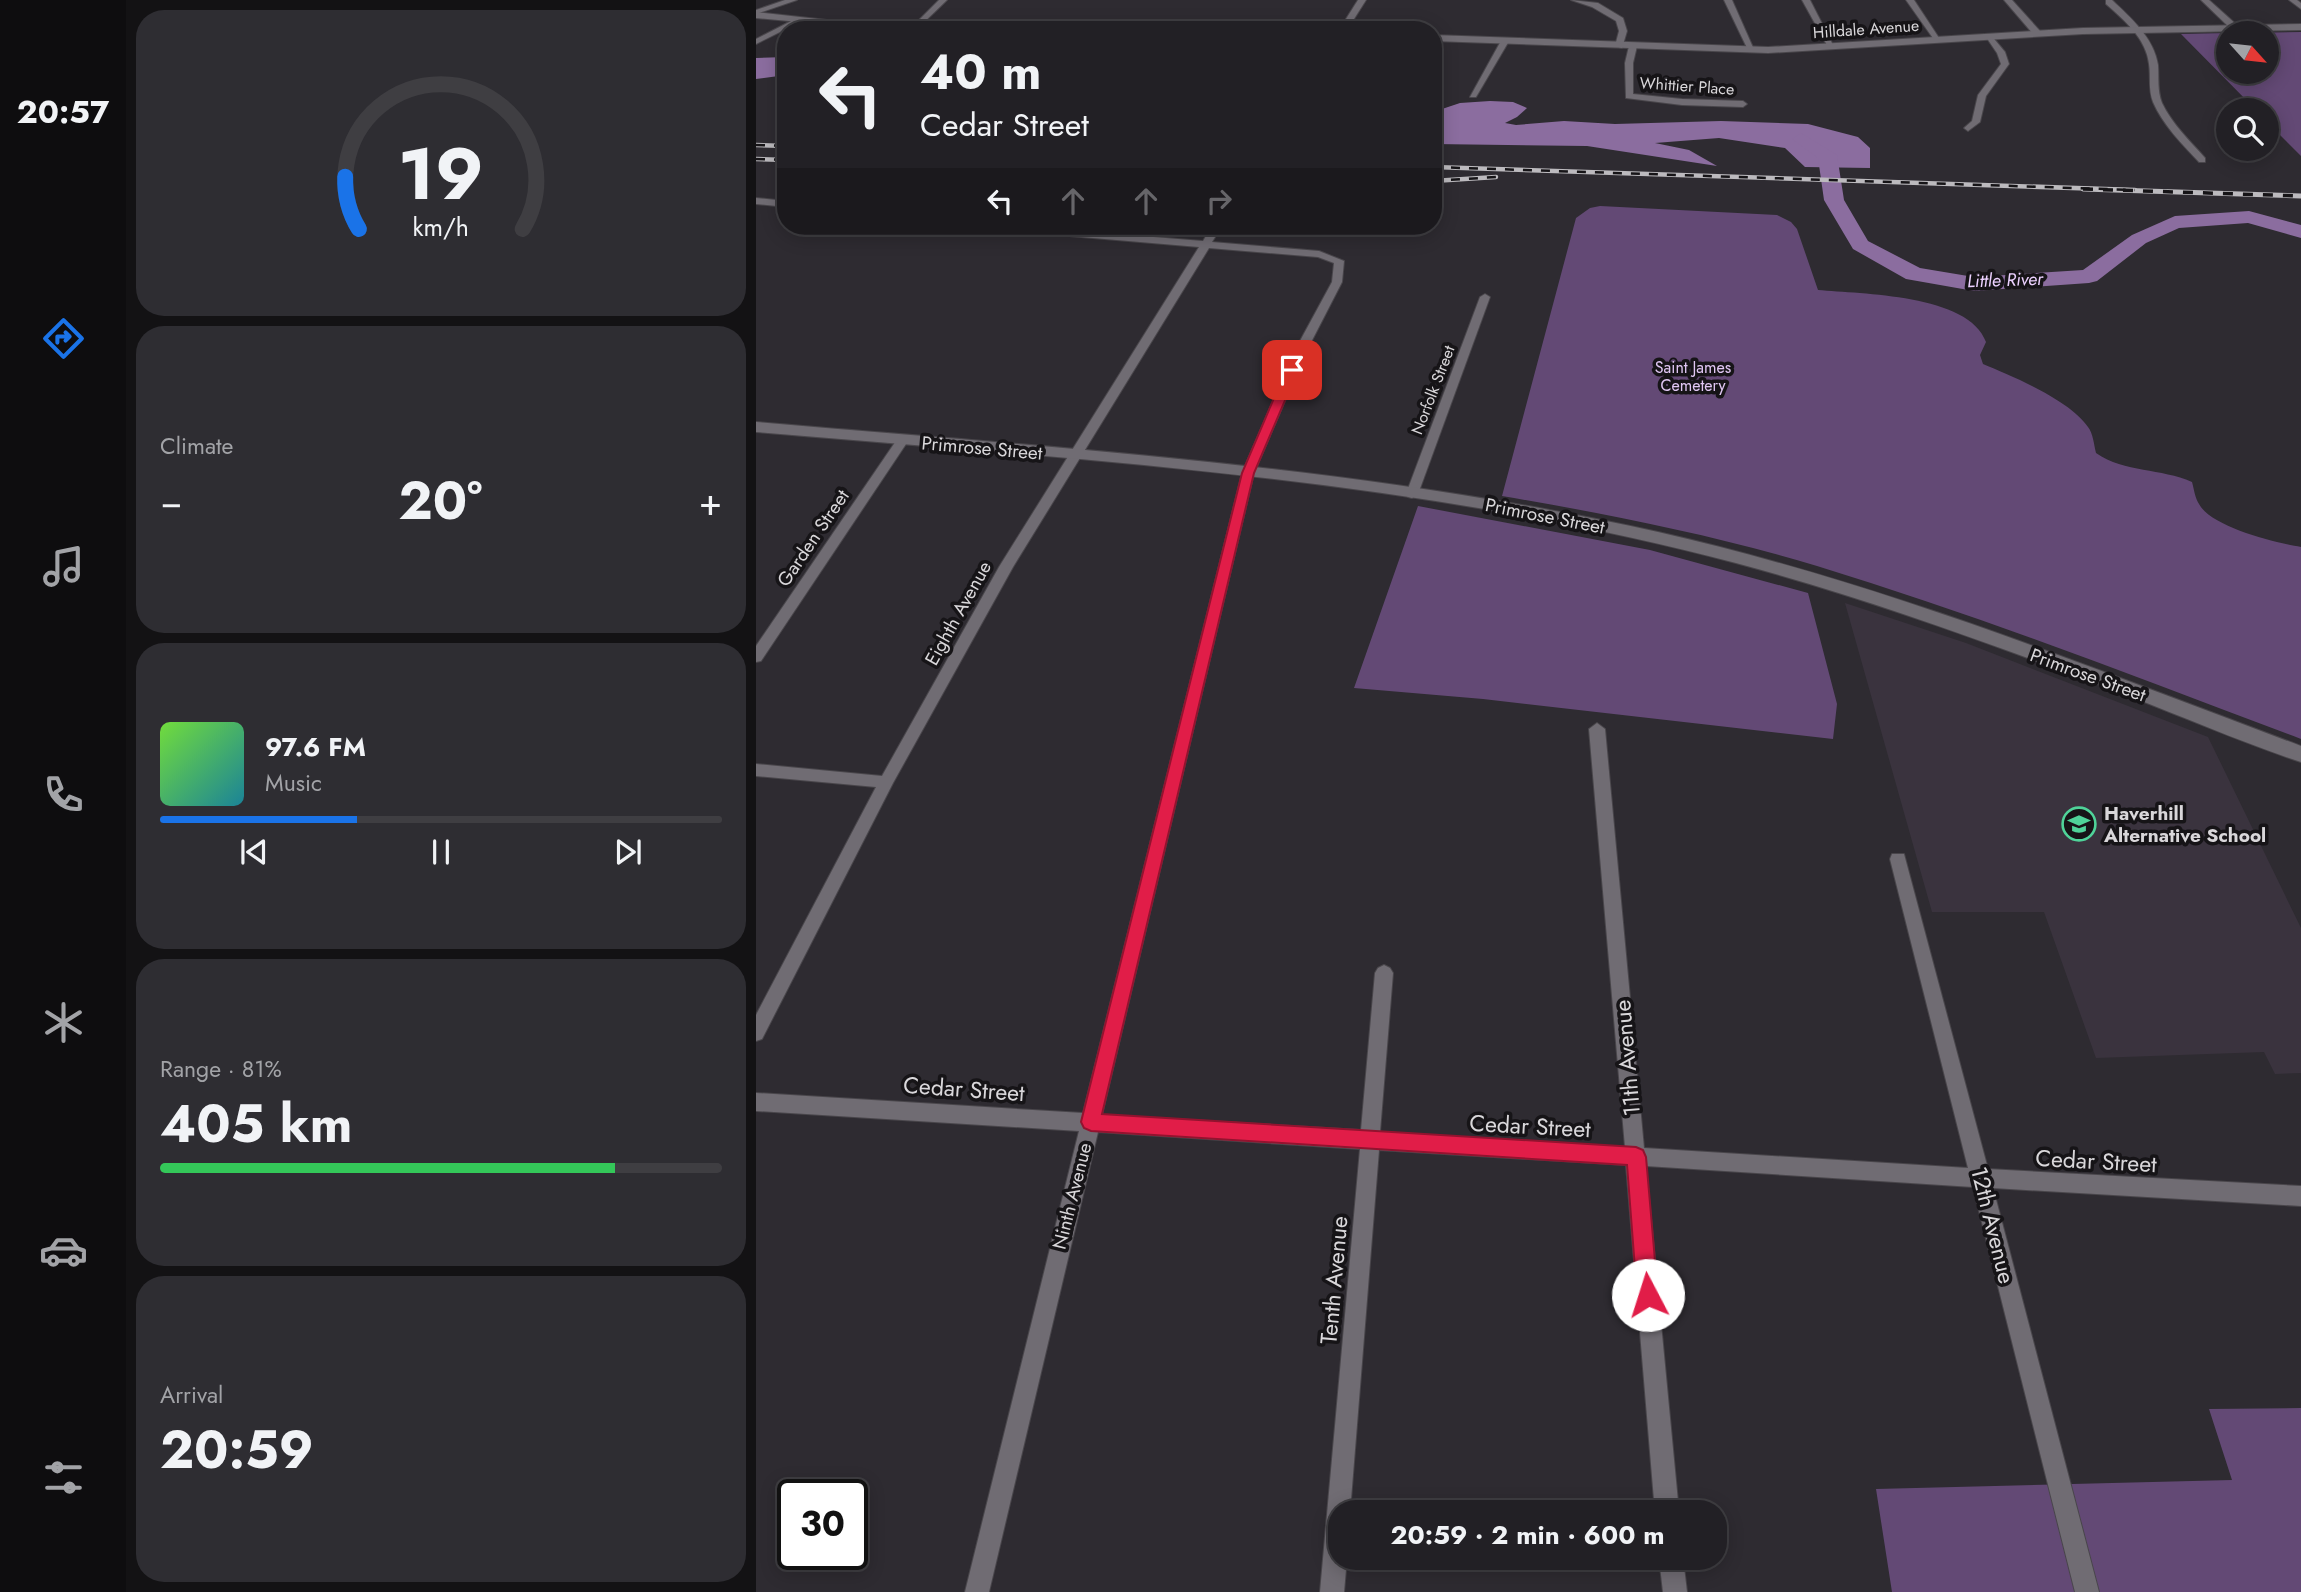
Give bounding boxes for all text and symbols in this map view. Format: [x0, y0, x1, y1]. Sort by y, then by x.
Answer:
street label: Hilldale Avenue [1812, 14, 1920, 44]
north arrow [2216, 21, 2278, 84]
map controls [2216, 21, 2279, 161]
text: 40 m [920, 37, 1042, 107]
icon: left [805, 49, 896, 140]
street label: Whittier Place [1639, 71, 1735, 101]
text: 20:57 [17, 89, 109, 135]
button: search [2216, 98, 2279, 161]
text: Cedar Street [920, 102, 1089, 148]
text: 19 [398, 122, 484, 227]
icon: left [981, 182, 1019, 220]
icon: ahead [1054, 182, 1092, 220]
icon: ahead [1127, 182, 1165, 220]
icon: right [1200, 182, 1238, 220]
text: km/h [413, 209, 469, 245]
water label: Little River [1967, 266, 2044, 294]
icon: directions [39, 314, 88, 363]
pin [1262, 340, 1322, 400]
street label: Norfolk Street [1405, 342, 1461, 438]
icon: arrive [1273, 351, 1311, 389]
park label: Saint James Cemetery [1655, 356, 1731, 397]
text: Climate [160, 429, 233, 463]
street label: Primrose Street [920, 429, 1044, 467]
text: 20° [399, 463, 483, 539]
text: − [160, 474, 182, 529]
text: + [699, 474, 722, 529]
street label: Garden Street [770, 484, 856, 592]
street label: Primrose Street [1483, 491, 1608, 541]
icon: music [39, 542, 88, 591]
street label: Eighth Avenue [918, 556, 998, 670]
street label: Primrose Street [2026, 642, 2150, 709]
text: 97.6 FM [265, 728, 366, 766]
text: Music [265, 766, 322, 800]
icon: phone [39, 770, 88, 819]
place label: Haverhill Alternative School [2103, 800, 2266, 849]
school or university icon: Haverhill Alternative School [2060, 805, 2098, 843]
icon: previous [235, 833, 273, 871]
icon: pause [422, 833, 460, 871]
icon: next [609, 833, 647, 871]
icon: climate [39, 998, 88, 1047]
street label: 11th Avenue [1605, 998, 1649, 1118]
text: Range · 81% [160, 1052, 282, 1086]
street label: Cedar Street [902, 1068, 1026, 1110]
text: 405 km [160, 1086, 353, 1162]
street label: Cedar Street [1468, 1106, 1592, 1146]
street label: Ninth Avenue [1046, 1140, 1098, 1252]
street label: Cedar Street [2034, 1141, 2158, 1181]
street label: 12th Avenue [1962, 1163, 2024, 1287]
street label: Tenth Avenue [1311, 1214, 1357, 1345]
icon: car [39, 1226, 88, 1275]
position arrow [1611, 1258, 1685, 1332]
text: Arrival [160, 1378, 223, 1412]
text: 20:59 [160, 1412, 314, 1488]
icon: filters [39, 1453, 88, 1502]
speed limit sign: 30 [777, 1479, 868, 1570]
text: 20:59 · 2 min · 600 m [1391, 1516, 1665, 1554]

